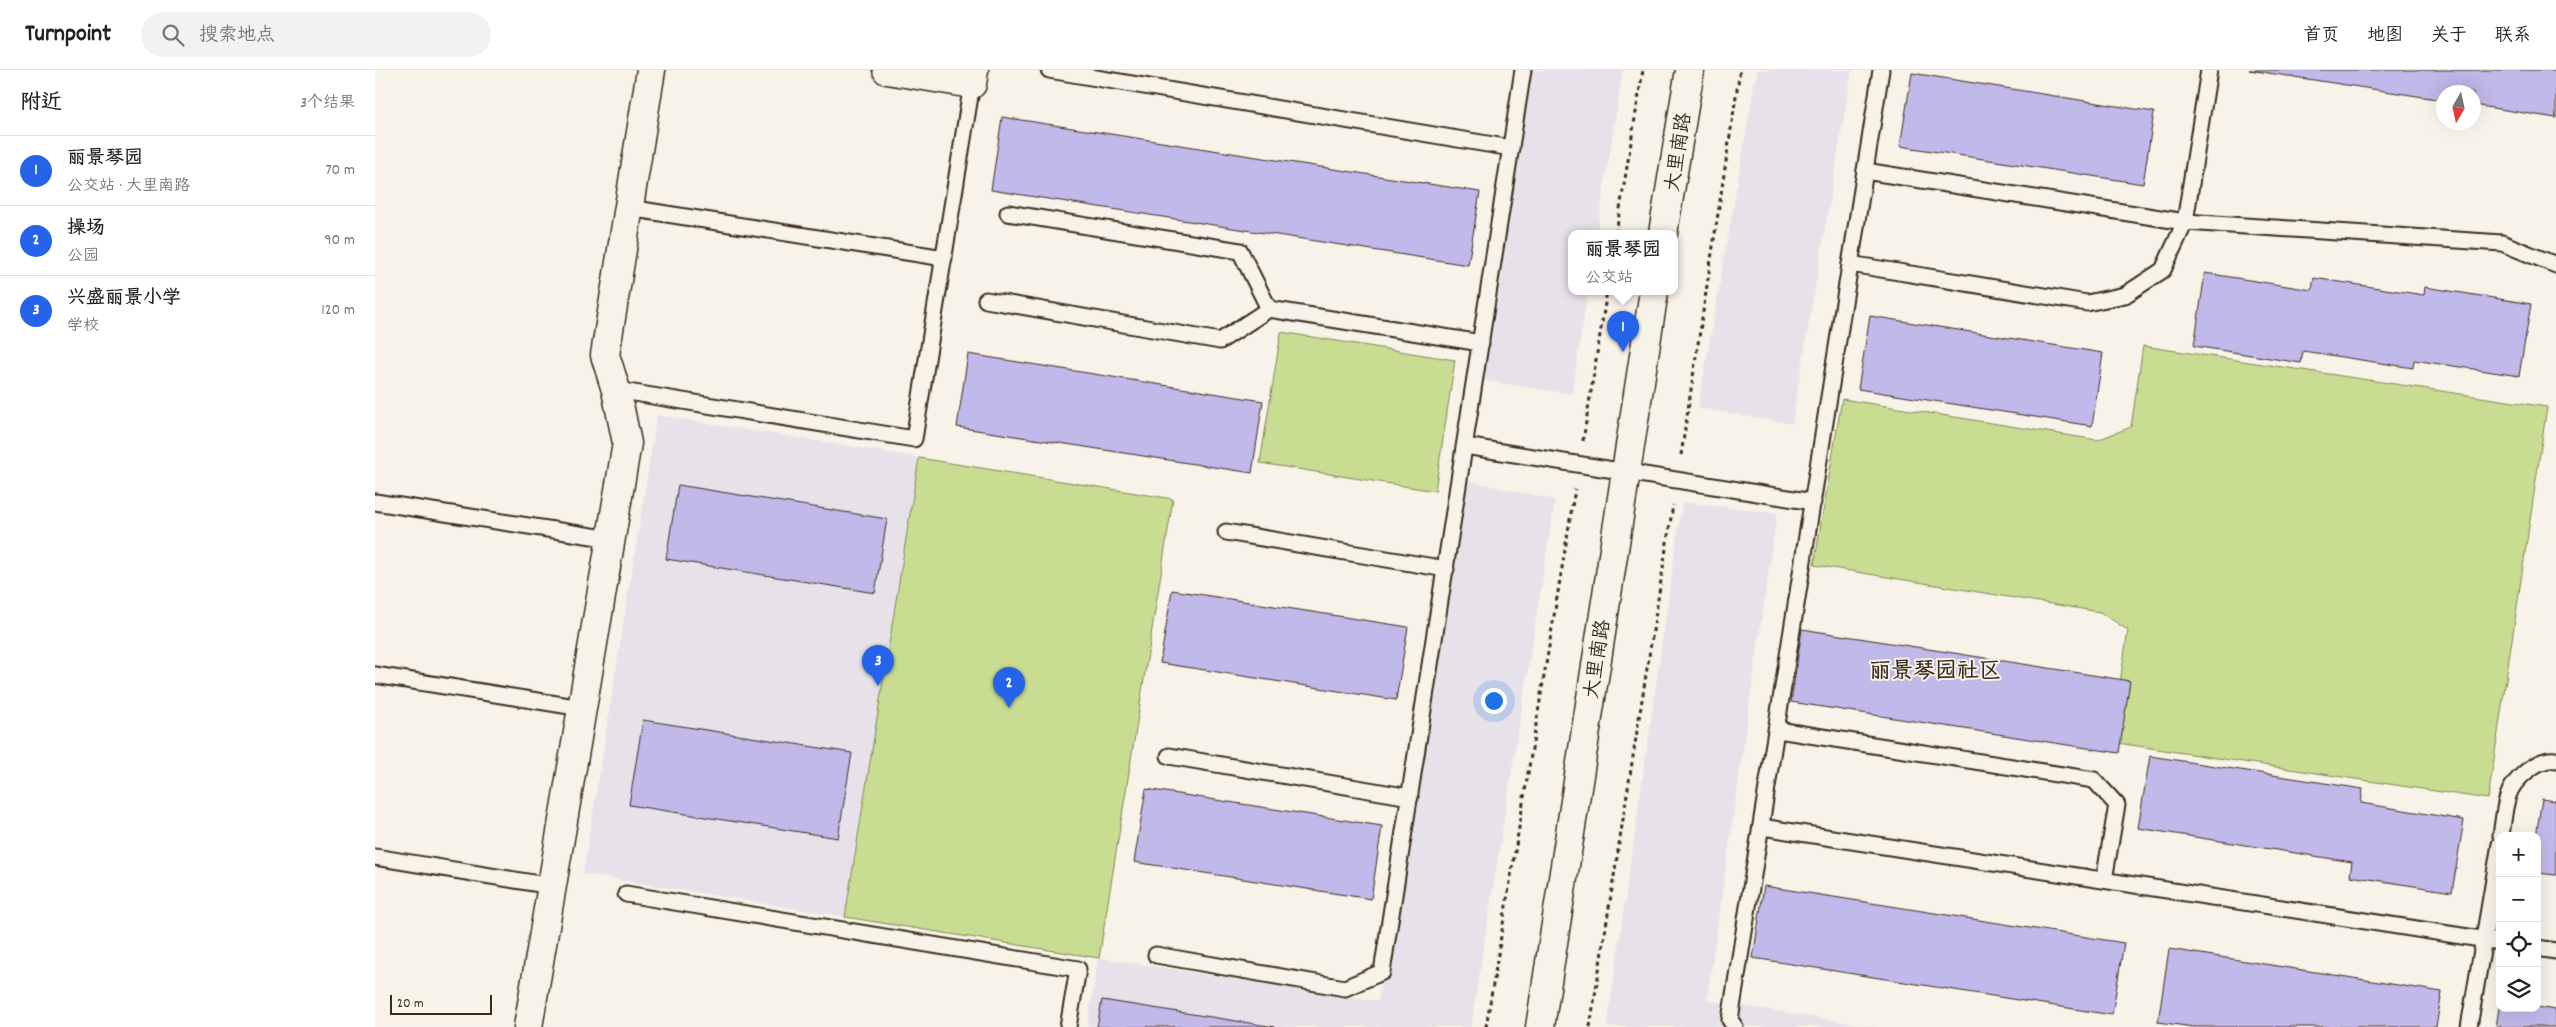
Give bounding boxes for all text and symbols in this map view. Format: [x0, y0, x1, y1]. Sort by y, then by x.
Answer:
search box [141, 12, 491, 57]
text: Turnpoint [25, 18, 111, 52]
icon: search [159, 21, 187, 49]
text: 搜索地点 [199, 23, 275, 50]
text: 首页 [2303, 24, 2339, 49]
text: 地图 [2367, 24, 2403, 49]
text: 关于 [2431, 24, 2467, 49]
text: 联系 [2495, 24, 2531, 49]
north arrow [2436, 85, 2481, 130]
text: 附近 [20, 89, 62, 119]
text: 3个结果 [300, 92, 355, 115]
street label: 大里南路 [1660, 110, 1700, 194]
text: 丽景琴园 [67, 146, 143, 173]
text: 1 [34, 159, 38, 182]
text: 70 m [325, 159, 355, 182]
text: 公交站 · 大里南路 [67, 175, 190, 198]
text: 操场 [67, 216, 105, 243]
text: 2 [33, 229, 40, 252]
text: 90 m [324, 229, 355, 252]
popup [1568, 230, 1678, 295]
text: 丽景琴园 [1585, 238, 1661, 265]
text: 公园 [67, 245, 99, 268]
text: 公交站 [1585, 267, 1633, 290]
text: 兴盛丽景小学 [67, 286, 181, 313]
text: 3 [32, 299, 40, 322]
text: 120 m [321, 299, 355, 322]
pin: 1 [1607, 311, 1639, 352]
text: 学校 [67, 315, 99, 338]
street label: 大里南路 [1579, 617, 1619, 701]
pin: 3 [862, 645, 894, 686]
district label: 丽景琴园社区 [1869, 657, 2001, 688]
pin: 2 [993, 667, 1025, 708]
your location [1481, 688, 1507, 714]
map controls [2496, 832, 2541, 1012]
button: + [2496, 832, 2541, 877]
button: − [2496, 877, 2541, 922]
button: locate [2496, 922, 2541, 967]
button: layers [2496, 967, 2541, 1012]
scale bar [390, 992, 493, 1015]
text: 20 m [397, 994, 424, 1014]

